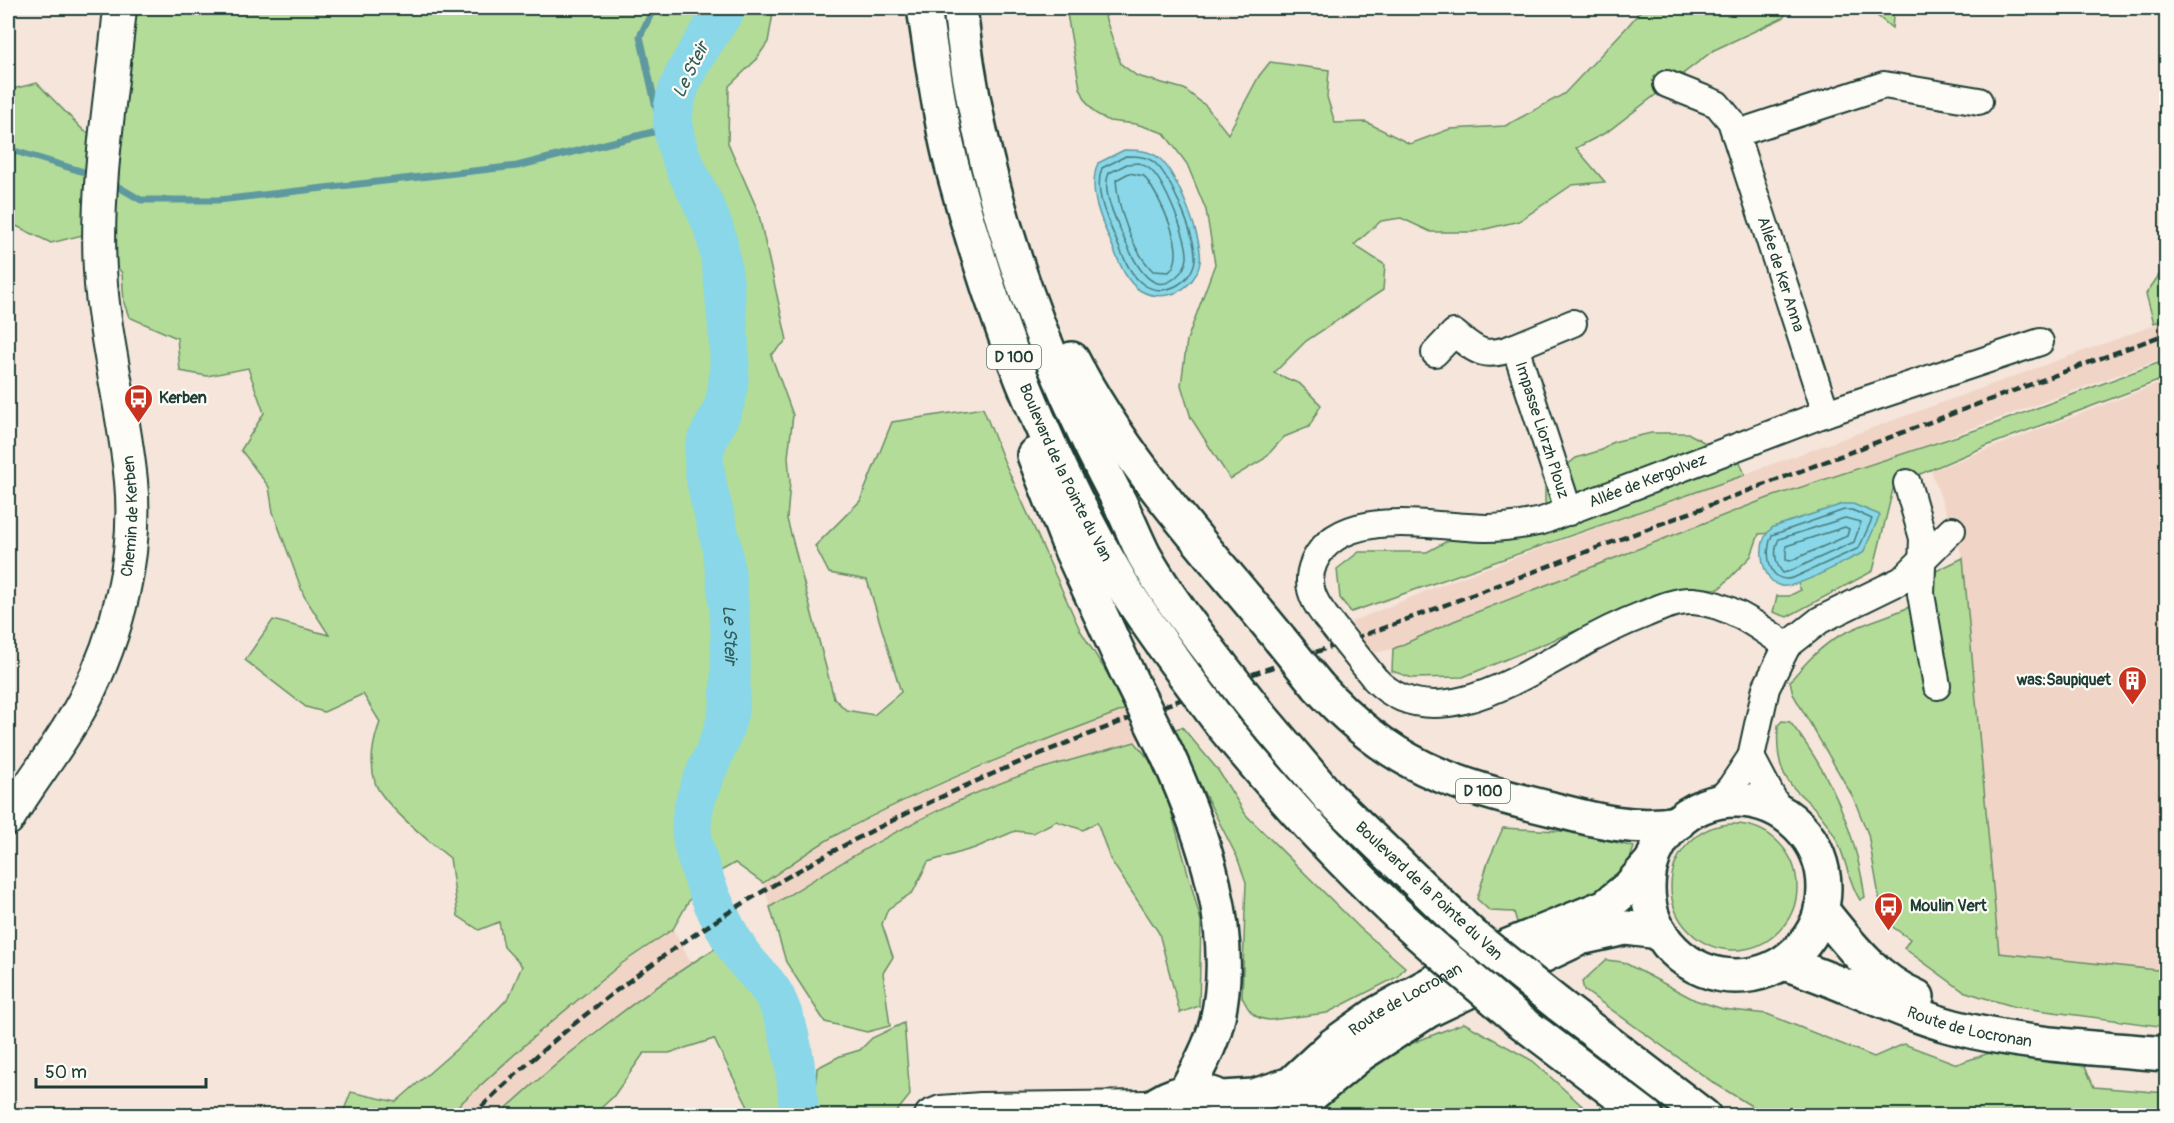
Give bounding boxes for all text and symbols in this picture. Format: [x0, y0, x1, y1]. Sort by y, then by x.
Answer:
water label: Le Steir [668, 36, 715, 102]
street label: Allée de Ker Anna [1753, 214, 1809, 334]
road number: D 100 [987, 345, 1041, 369]
street label: Impasse Liorzh Plouz [1510, 359, 1574, 501]
street label: Boulevard de la Pointe du Van [1015, 381, 1117, 565]
bus stop icon: Kerben [122, 382, 154, 424]
place label: Kerben [159, 388, 207, 408]
street label: Allée de Kergolvez [1586, 449, 1709, 512]
street label: Chemin de Kerben [117, 454, 142, 578]
water label: Le Steir [717, 604, 742, 667]
building icon: was:Saupiquet [2116, 664, 2148, 706]
place label: was:Saupiquet [2017, 670, 2112, 690]
road number: D 100 [1456, 779, 1510, 803]
street label: Boulevard de la Pointe du Van [1351, 817, 1507, 965]
bus stop icon: Moulin Vert [1873, 890, 1905, 932]
place label: Moulin Vert [1910, 896, 1987, 916]
street label: Route de Locronan [1345, 959, 1466, 1041]
street label: Route de Locronan [1904, 1002, 2033, 1052]
scale bar [36, 1051, 206, 1089]
text: 50 m [45, 1061, 87, 1084]

